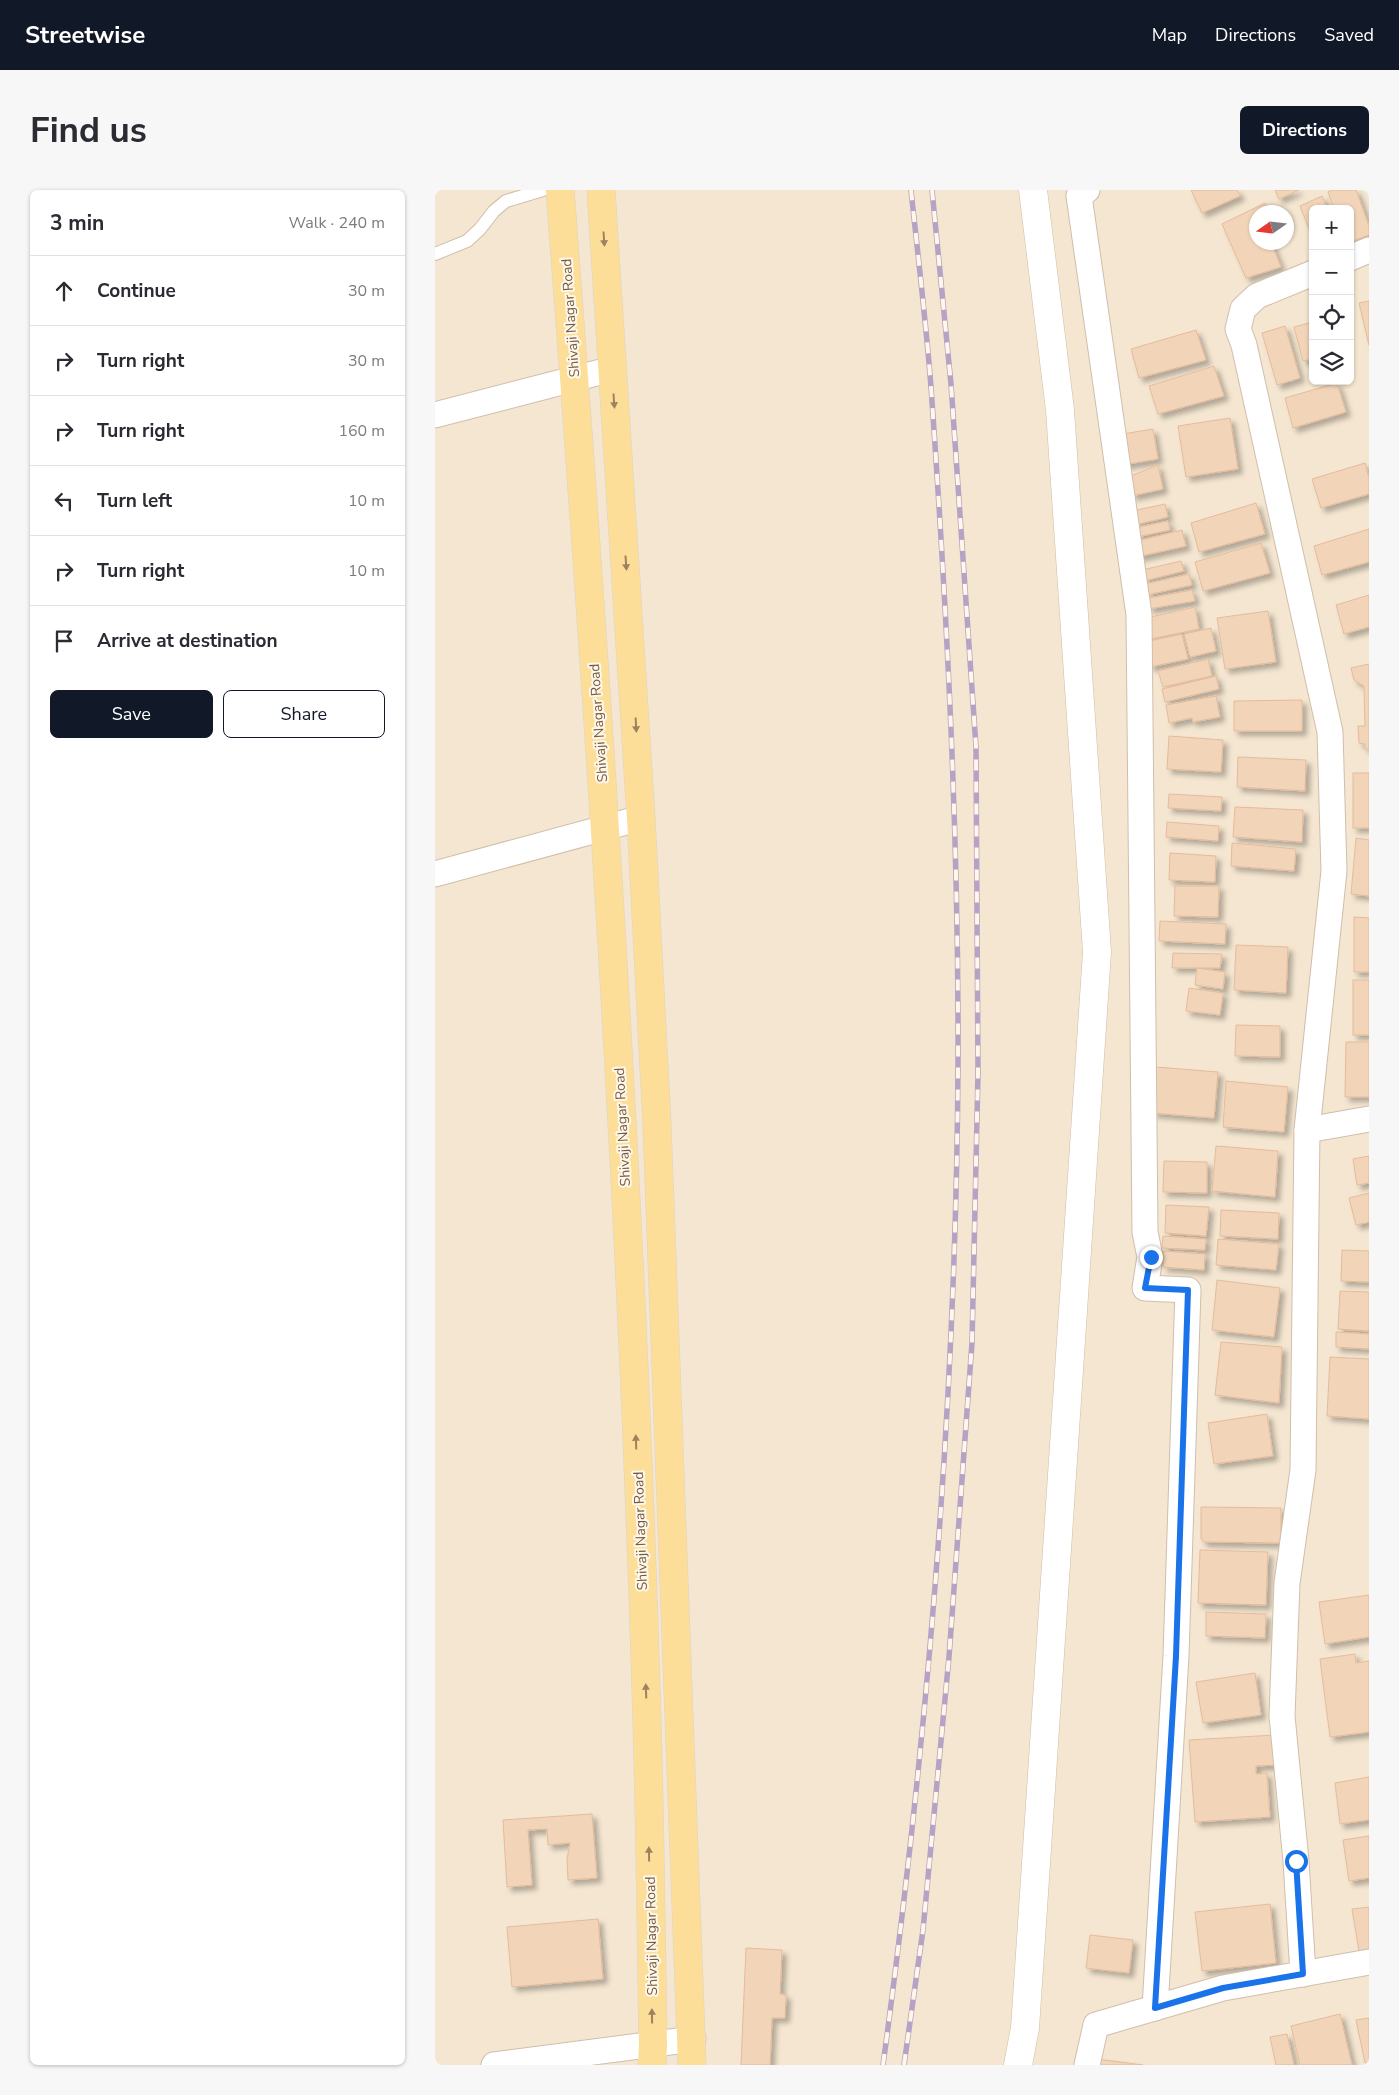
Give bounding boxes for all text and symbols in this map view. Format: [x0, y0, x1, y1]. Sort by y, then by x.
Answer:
text: Streetwise [25, 19, 145, 51]
text: Map [1152, 23, 1187, 47]
text: Directions [1215, 23, 1296, 47]
text: Saved [1324, 23, 1374, 47]
button: Directions [1240, 106, 1369, 154]
text: Find us [30, 107, 147, 154]
north arrow [1249, 205, 1294, 250]
map controls [1309, 205, 1354, 385]
button: + [1309, 205, 1354, 250]
text: 3 min [50, 209, 104, 237]
text: Walk · 240 m [289, 212, 385, 234]
one-way arrow [600, 231, 608, 247]
button: − [1309, 250, 1354, 295]
street label: Shivaji Nagar Road [557, 258, 584, 378]
icon: ahead [50, 277, 78, 305]
text: Continue [97, 278, 176, 304]
text: 30 m [348, 280, 385, 302]
button: locate [1309, 295, 1354, 340]
button: layers [1309, 340, 1354, 385]
icon: right [50, 347, 78, 375]
text: Turn right [97, 348, 184, 374]
text: 30 m [348, 350, 385, 372]
one-way arrow [611, 393, 619, 409]
icon: right [50, 417, 78, 445]
text: Turn right [97, 418, 184, 444]
text: 160 m [338, 420, 385, 442]
icon: left [50, 487, 78, 515]
text: Turn left [97, 488, 172, 514]
text: 10 m [348, 490, 385, 512]
one-way arrow [622, 555, 630, 571]
icon: right [50, 557, 78, 585]
text: Turn right [97, 558, 184, 584]
text: 10 m [348, 560, 385, 582]
icon: arrive [50, 627, 78, 655]
text: Arrive at destination [97, 628, 278, 654]
street label: Shivaji Nagar Road [585, 663, 612, 783]
button: Save [50, 690, 213, 738]
button: Share [223, 690, 385, 738]
one-way arrow [632, 717, 640, 733]
street label: Shivaji Nagar Road [610, 1067, 635, 1187]
route end [1140, 1246, 1163, 1269]
one-way arrow [632, 1433, 640, 1449]
street label: Shivaji Nagar Road [629, 1471, 652, 1591]
one-way arrow [642, 1683, 650, 1699]
one-way arrow [645, 1846, 653, 1862]
route start [1285, 1850, 1308, 1873]
street label: Shivaji Nagar Road [641, 1876, 662, 1996]
one-way arrow [648, 2008, 656, 2024]

